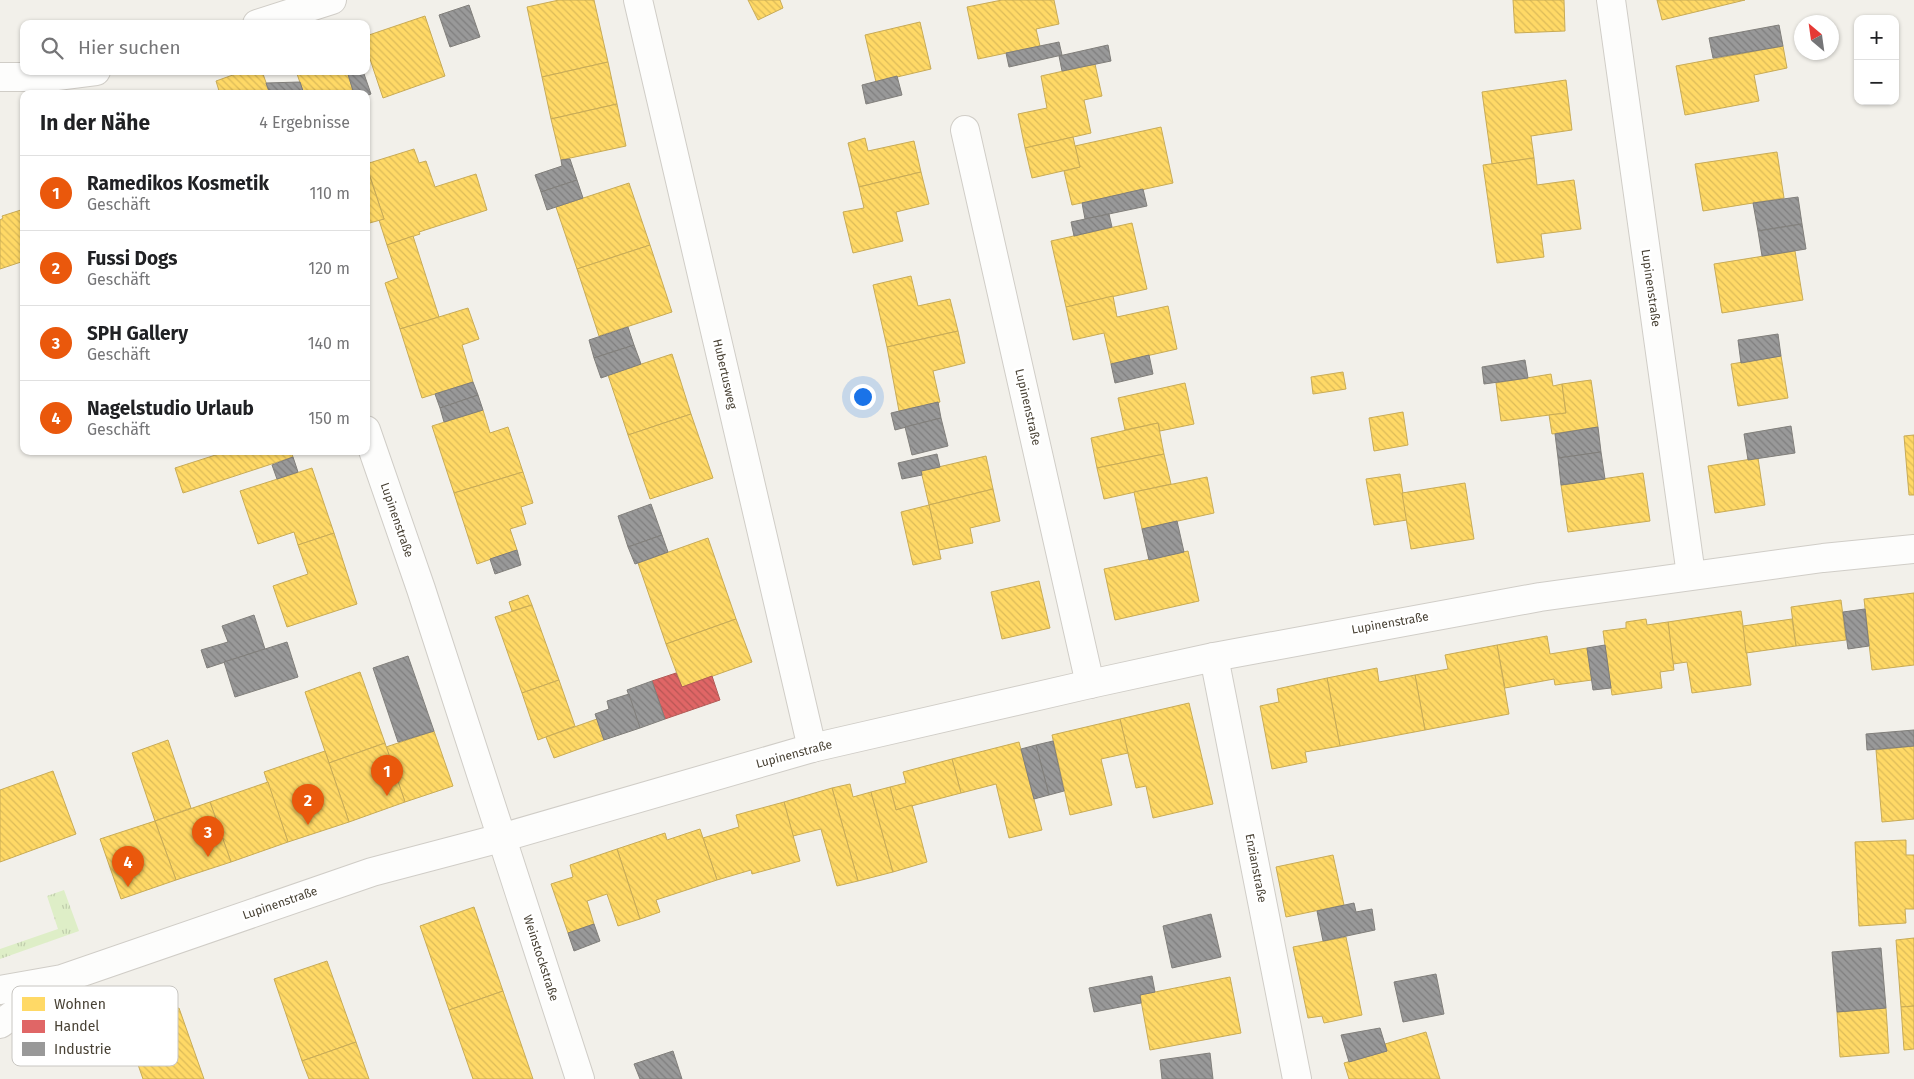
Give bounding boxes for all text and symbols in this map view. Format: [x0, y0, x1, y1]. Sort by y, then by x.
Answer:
north arrow [1794, 15, 1839, 60]
map controls [1854, 15, 1899, 105]
button: + [1854, 15, 1899, 60]
search box [20, 20, 370, 75]
icon: search [38, 34, 66, 62]
text: Hier suchen [78, 36, 181, 59]
button: − [1854, 60, 1899, 105]
text: In der Nähe [40, 110, 150, 136]
text: 4 Ergebnisse [259, 113, 350, 132]
text: Ramedikos Kosmetik [87, 172, 269, 195]
text: 1 [52, 184, 60, 203]
text: 110 m [309, 184, 350, 203]
text: Geschäft [87, 195, 150, 214]
text: Fussi Dogs [87, 247, 177, 270]
street label: Lupinenstraße [1639, 248, 1663, 328]
text: 2 [52, 259, 60, 278]
text: 120 m [308, 259, 350, 278]
text: Geschäft [87, 270, 150, 289]
text: SPH Gallery [87, 322, 188, 345]
text: 3 [52, 334, 60, 353]
text: 140 m [308, 334, 350, 353]
street label: Hubertusweg [710, 338, 740, 411]
text: Geschäft [87, 345, 150, 364]
street label: Lupinenstraße [1012, 367, 1044, 447]
your location [850, 384, 876, 410]
text: Nagelstudio Urlaub [87, 397, 254, 420]
text: 4 [51, 409, 61, 428]
text: 150 m [308, 409, 350, 428]
text: Geschäft [87, 420, 150, 439]
street label: Lupinenstraße [378, 481, 416, 559]
street label: Lupinenstraße [1350, 609, 1430, 637]
street label: Lupinenstraße [754, 737, 834, 771]
pin: 1 [371, 755, 403, 796]
pin: 2 [292, 784, 324, 825]
pin: 3 [192, 816, 224, 857]
street label: Enzianstraße [1242, 832, 1270, 904]
pin: 4 [112, 846, 144, 887]
street label: Lupinenstraße [241, 884, 319, 922]
street label: Weinstockstraße [520, 913, 562, 1003]
legend [12, 986, 178, 1066]
text: Wohnen [54, 996, 106, 1013]
text: Handel [54, 1018, 99, 1035]
text: Industrie [54, 1041, 111, 1058]

